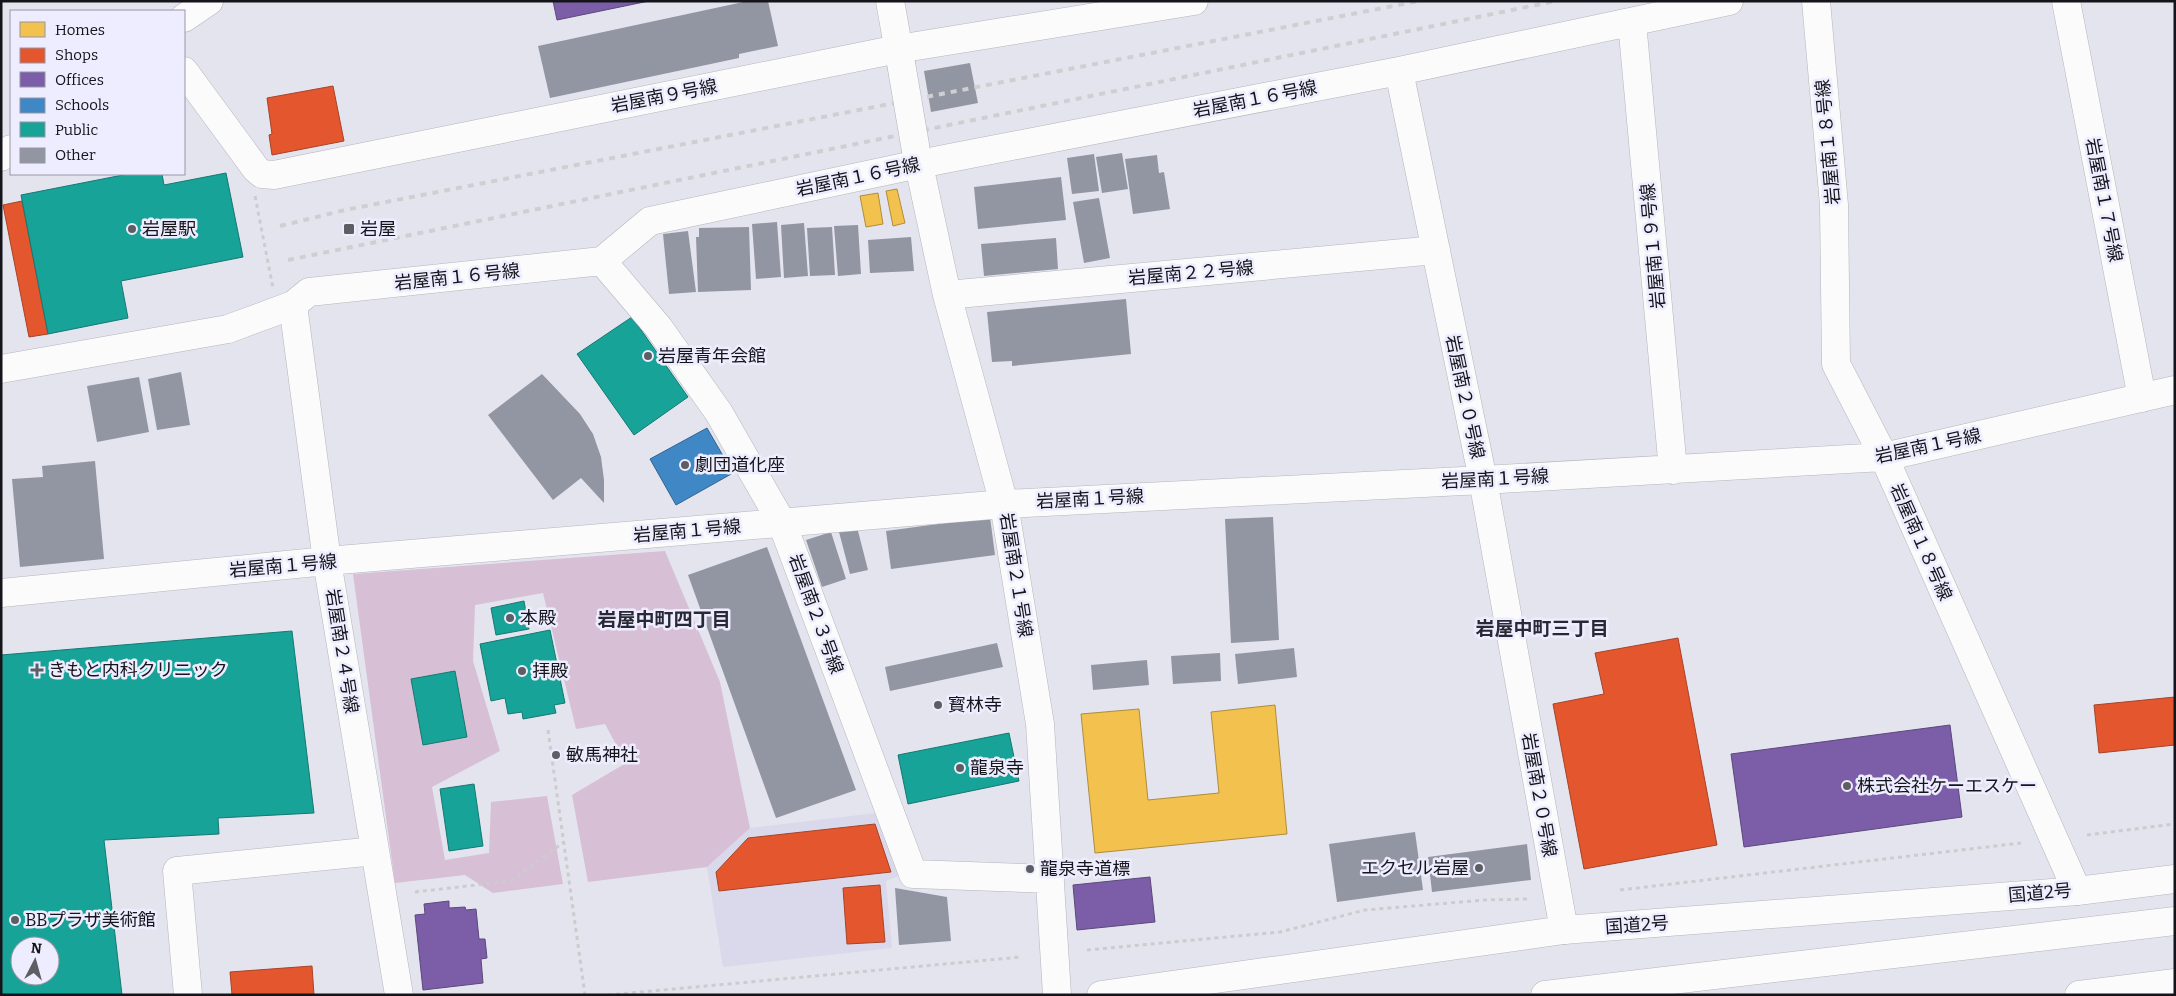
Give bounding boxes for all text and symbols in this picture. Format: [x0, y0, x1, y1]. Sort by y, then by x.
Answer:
legend [10, 10, 185, 175]
text: Homes [55, 21, 105, 39]
text: Shops [55, 46, 98, 64]
text: Offices [55, 71, 104, 89]
street label: 岩屋南９号線 [609, 75, 719, 117]
street label: 岩屋南１６号線 [1191, 76, 1319, 122]
street label: 岩屋南１８号線 [1812, 78, 1844, 206]
text: Schools [55, 96, 109, 114]
text: Public [55, 121, 99, 139]
street label: 岩屋南１７号線 [2081, 136, 2127, 264]
text: Other [55, 146, 96, 164]
street label: 岩屋南１６号線 [794, 153, 922, 201]
street label: 岩屋南１９号線 [1637, 182, 1669, 310]
place label: 岩屋駅 [142, 218, 196, 240]
place label: 岩屋 [360, 218, 396, 240]
marker: 岩屋 [342, 222, 356, 236]
marker: 岩屋駅 [126, 223, 138, 235]
street label: 岩屋南２２号線 [1127, 257, 1255, 289]
street label: 岩屋南１６号線 [393, 259, 521, 295]
street label: 岩屋南２０号線 [1441, 333, 1489, 461]
place label: 岩屋青年会館 [658, 345, 766, 367]
marker: 岩屋青年会館 [642, 350, 654, 362]
street label: 岩屋南１号線 [1873, 424, 1983, 468]
place label: 劇団道化座 [695, 454, 785, 476]
marker: 劇団道化座 [679, 459, 691, 471]
street label: 岩屋南１号線 [1440, 465, 1550, 493]
street label: 岩屋南１８号線 [1885, 480, 1957, 604]
street label: 岩屋南１号線 [1035, 485, 1145, 513]
street label: 岩屋南２１号線 [995, 511, 1037, 639]
street label: 岩屋南１号線 [632, 515, 742, 547]
street label: 岩屋南１号線 [228, 550, 338, 582]
street label: 岩屋南２３号線 [784, 551, 848, 677]
street label: 岩屋南２４号線 [321, 587, 363, 715]
place label: 本殿 [520, 607, 556, 629]
district label: 岩屋中町四丁目 [597, 608, 731, 631]
marker: 本殿 [504, 612, 516, 624]
district label: 岩屋中町三丁目 [1475, 617, 1609, 640]
place label: きもと内科クリニック [48, 659, 228, 681]
place label: 拝殿 [532, 660, 568, 682]
marker: きもと内科クリニック [30, 663, 44, 677]
marker: 拝殿 [516, 665, 528, 677]
place label: 寳林寺 [948, 694, 1002, 716]
marker: 寳林寺 [932, 699, 944, 711]
street label: 岩屋南２０号線 [1517, 731, 1561, 859]
place label: 敏馬神社 [566, 744, 638, 766]
marker: 敏馬神社 [550, 749, 562, 761]
place label: 龍泉寺 [970, 757, 1024, 779]
marker: 龍泉寺 [954, 762, 966, 774]
place label: 株式会社ケーエスケー [1857, 775, 2037, 797]
marker: 株式会社ケーエスケー [1841, 780, 1853, 792]
place label: エクセル岩屋 [1361, 857, 1469, 879]
place label: 龍泉寺道標 [1040, 858, 1130, 880]
marker: エクセル岩屋 [1473, 862, 1485, 874]
marker: 龍泉寺道標 [1024, 863, 1036, 875]
street label: 国道2号 [2007, 879, 2073, 907]
place label: BBプラザ美術館 [25, 909, 156, 931]
street label: 国道2号 [1604, 912, 1670, 938]
marker: BBプラザ美術館 [9, 914, 21, 926]
north arrow [10, 936, 60, 986]
text: N [30, 940, 43, 958]

